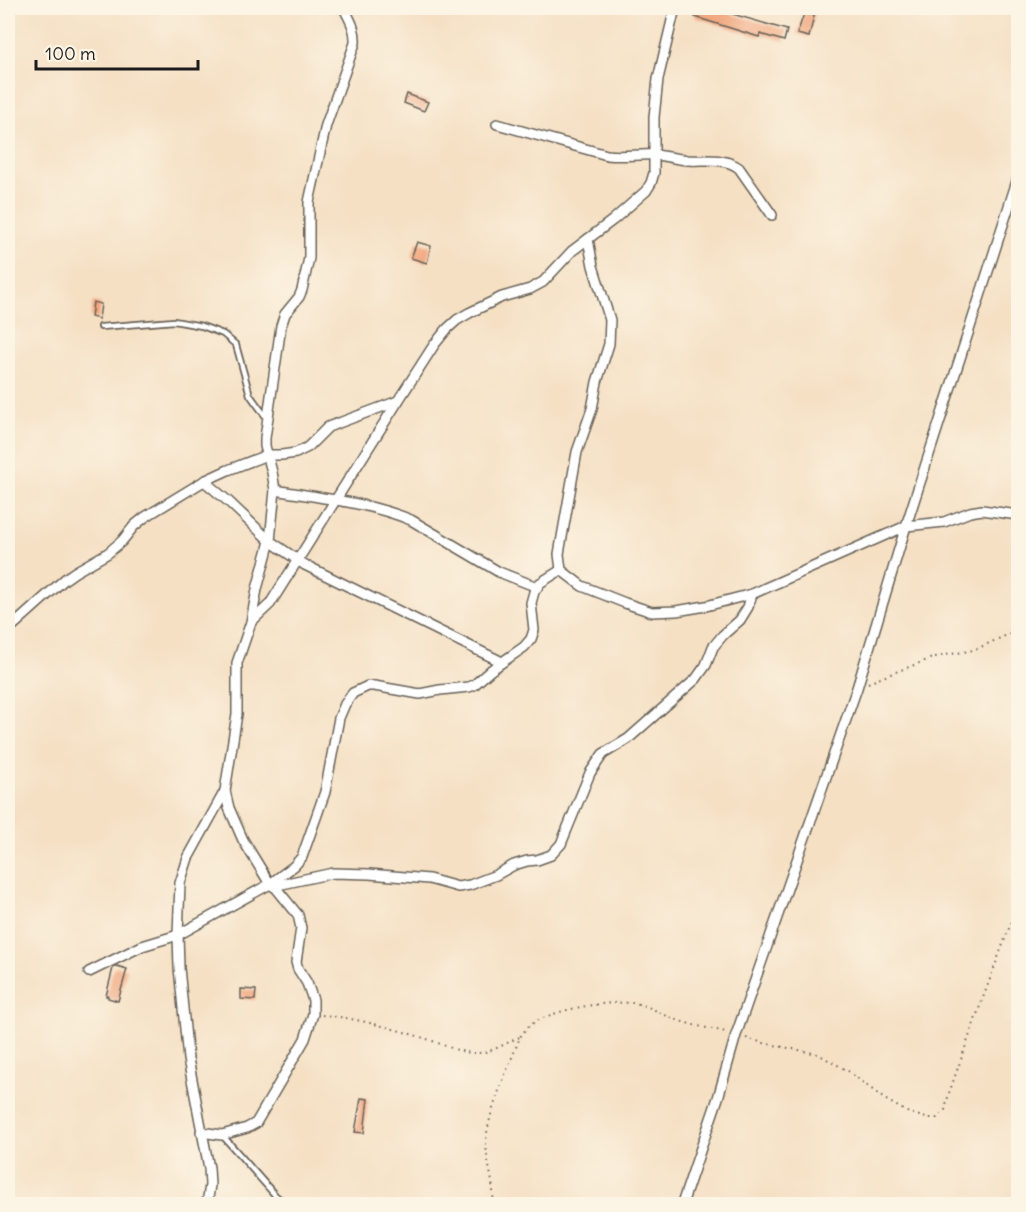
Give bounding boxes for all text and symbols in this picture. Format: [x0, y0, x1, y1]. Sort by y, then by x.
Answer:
scale bar [36, 33, 198, 71]
text: 100 m [45, 42, 96, 65]

